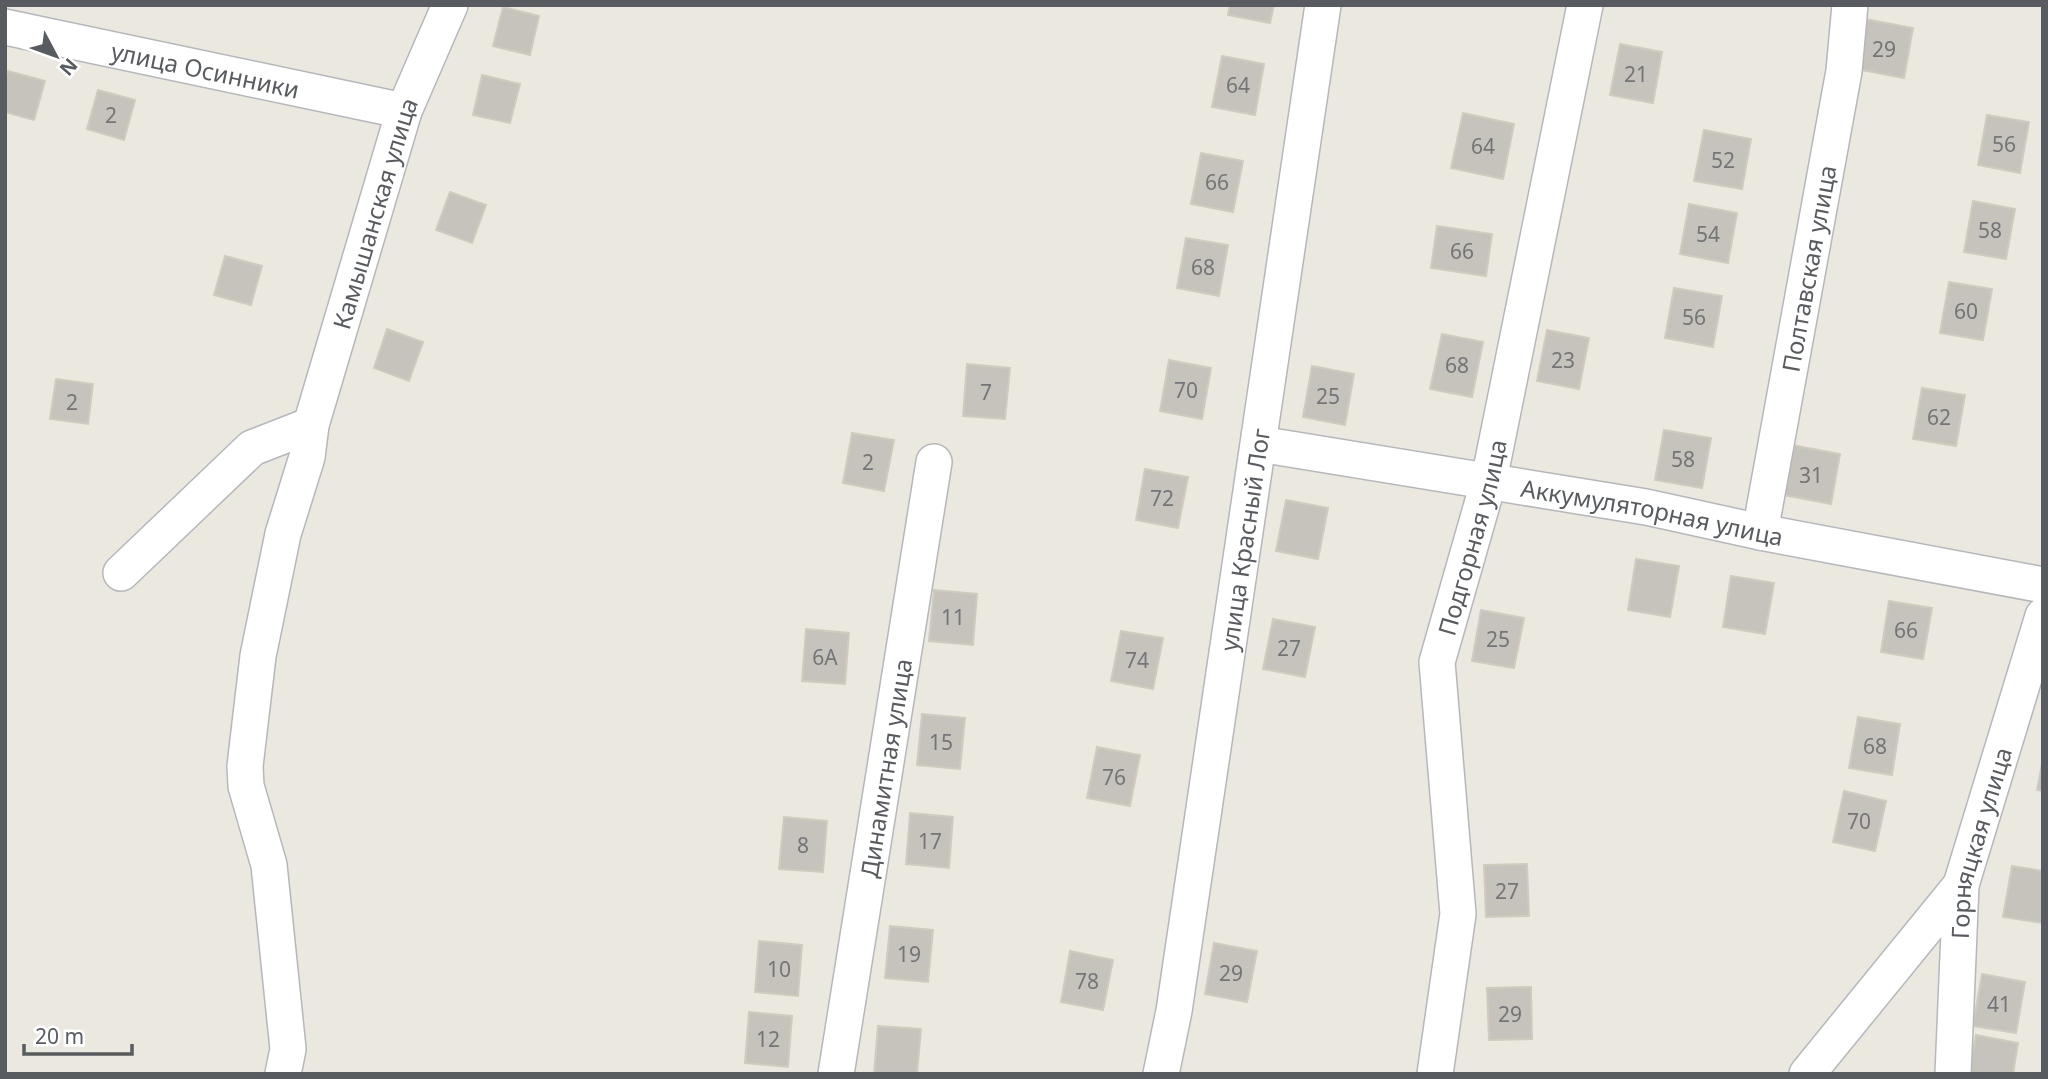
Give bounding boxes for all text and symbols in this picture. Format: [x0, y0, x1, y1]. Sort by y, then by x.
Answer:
north arrow [21, 21, 91, 91]
street label: улица Осинники [109, 33, 303, 105]
house number: 29 [1872, 35, 1896, 63]
text: N [54, 53, 84, 82]
house number: 21 [1624, 60, 1648, 88]
house number: 64 [1226, 71, 1250, 99]
street label: Камышанская улица [324, 92, 425, 333]
house number: 2 [105, 101, 117, 129]
house number: 56 [1992, 130, 2016, 158]
house number: 64 [1471, 132, 1495, 160]
house number: 52 [1711, 146, 1735, 174]
street label: Полтавская улица [1773, 162, 1843, 374]
house number: 66 [1205, 168, 1229, 196]
house number: 58 [1978, 216, 2002, 244]
house number: 54 [1696, 220, 1720, 248]
house number: 66 [1450, 237, 1474, 265]
house number: 68 [1191, 253, 1215, 281]
house number: 60 [1954, 297, 1978, 325]
house number: 56 [1682, 303, 1706, 331]
house number: 23 [1551, 346, 1575, 374]
house number: 68 [1445, 351, 1469, 379]
house number: 70 [1174, 376, 1198, 404]
house number: 7 [980, 378, 992, 406]
house number: 25 [1316, 382, 1340, 410]
house number: 2 [66, 388, 78, 416]
house number: 62 [1927, 403, 1951, 431]
street label: улица Красный Лог [1211, 425, 1277, 653]
street label: Подгорная улица [1429, 437, 1513, 639]
house number: 58 [1671, 445, 1695, 473]
house number: 2 [862, 448, 874, 476]
house number: 31 [1799, 461, 1823, 489]
street label: Аккумуляторная улица [1519, 470, 1786, 553]
house number: 72 [1150, 484, 1174, 512]
house number: 11 [941, 603, 965, 631]
house number: 66 [1894, 616, 1918, 644]
house number: 25 [1486, 625, 1510, 653]
house number: 27 [1277, 634, 1301, 662]
house number: 6А [812, 643, 838, 671]
house number: 74 [1125, 646, 1149, 674]
street label: Динамитная улица [851, 656, 919, 880]
house number: 15 [929, 728, 953, 756]
house number: 68 [1863, 732, 1887, 760]
street label: Горняцкая улица [1942, 743, 2019, 939]
house number: 76 [1102, 763, 1126, 791]
house number: 70 [1847, 807, 1871, 835]
house number: 17 [918, 827, 942, 855]
house number: 8 [797, 831, 809, 859]
house number: 27 [1495, 877, 1519, 905]
house number: 19 [897, 940, 921, 968]
house number: 10 [767, 955, 791, 983]
house number: 29 [1219, 959, 1243, 987]
house number: 78 [1075, 967, 1099, 995]
house number: 41 [1987, 990, 2011, 1018]
house number: 29 [1498, 1000, 1522, 1028]
scale bar [24, 1012, 133, 1056]
text: 20 m [35, 1022, 84, 1050]
house number: 12 [756, 1025, 780, 1053]

